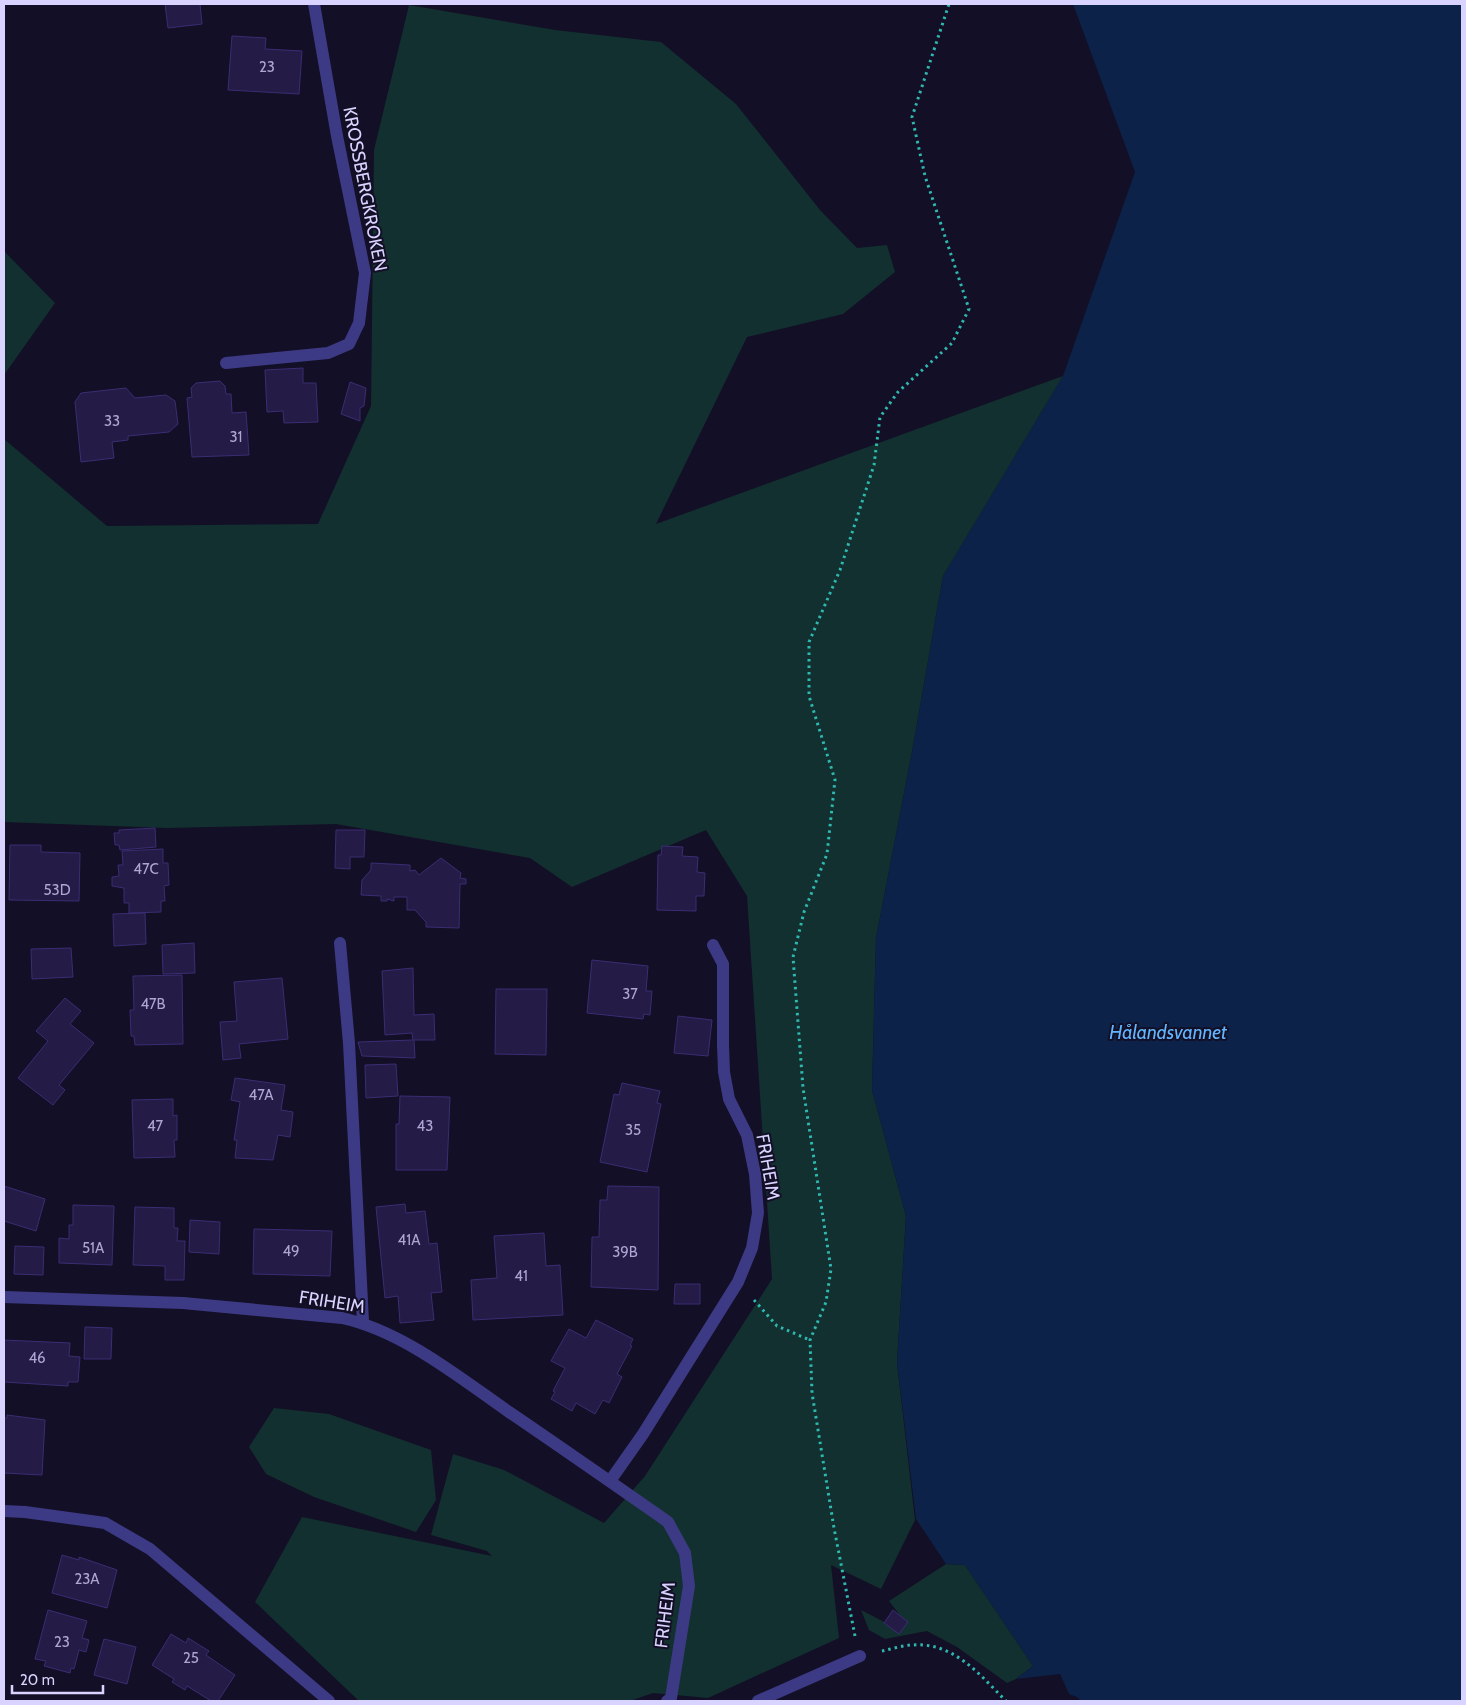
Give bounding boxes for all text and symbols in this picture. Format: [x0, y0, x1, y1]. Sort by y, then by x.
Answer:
house number: 23 [259, 58, 275, 76]
street label: KROSSBERGKROKEN [338, 105, 392, 273]
house number: 33 [104, 412, 120, 430]
house number: 31 [229, 428, 243, 446]
house number: 47C [133, 860, 159, 878]
house number: 53D [43, 881, 71, 899]
house number: 37 [622, 985, 638, 1003]
house number: 47B [140, 995, 166, 1013]
water label: Hålandsvannet [1109, 1021, 1228, 1044]
house number: 47A [249, 1086, 274, 1104]
house number: 47 [147, 1117, 164, 1135]
house number: 43 [417, 1117, 433, 1135]
house number: 35 [625, 1121, 641, 1139]
street label: FRIHEIM [751, 1132, 785, 1202]
house number: 41A [398, 1231, 421, 1249]
house number: 51A [82, 1239, 105, 1257]
house number: 49 [282, 1242, 300, 1260]
house number: 39B [612, 1243, 638, 1261]
house number: 41 [514, 1267, 528, 1285]
street label: FRIHEIM [297, 1286, 367, 1318]
house number: 46 [28, 1349, 46, 1367]
house number: 23A [74, 1570, 100, 1588]
street label: FRIHEIM [650, 1581, 680, 1649]
house number: 23 [54, 1633, 70, 1651]
house number: 25 [183, 1649, 199, 1667]
scale bar [12, 1662, 104, 1694]
text: 20 m [20, 1671, 55, 1689]

